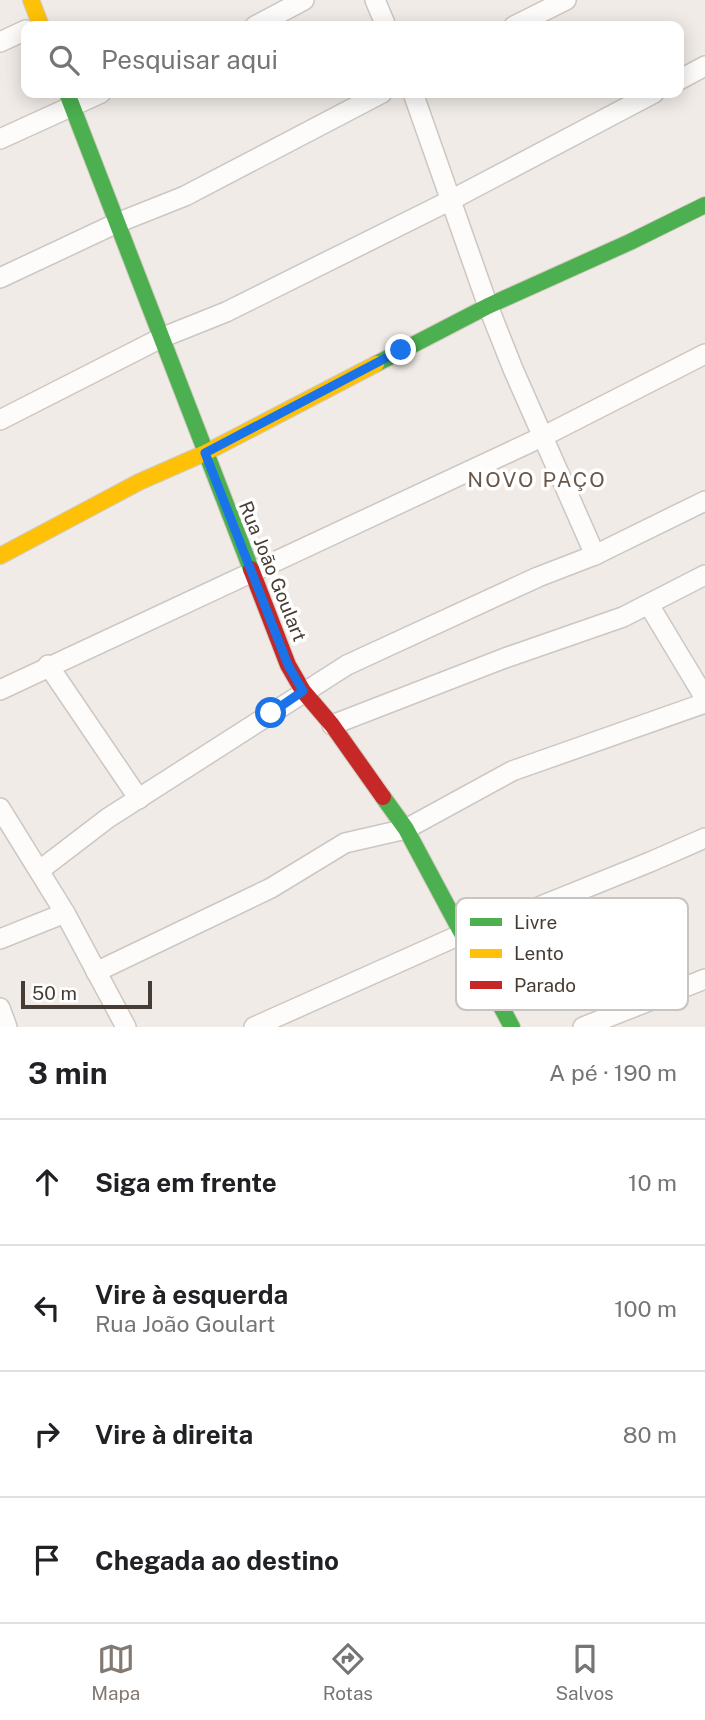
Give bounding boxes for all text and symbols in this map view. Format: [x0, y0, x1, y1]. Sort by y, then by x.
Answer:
search box [21, 21, 684, 98]
icon: search [45, 41, 83, 79]
text: Pesquisar aqui [101, 44, 278, 75]
route end [385, 334, 416, 365]
district label: NOVO PAÇO [467, 467, 607, 492]
street label: Rua João Goulart [235, 498, 311, 644]
route start [255, 697, 286, 728]
legend [456, 898, 688, 1010]
text: Livre [514, 911, 557, 933]
text: Lento [514, 942, 564, 964]
text: Parado [514, 974, 576, 996]
scale bar [21, 978, 152, 1010]
text: 50 m [32, 982, 77, 1004]
text: 3 min [28, 1055, 107, 1091]
text: A pé · 190 m [549, 1059, 677, 1086]
icon: ahead [28, 1163, 66, 1201]
text: Siga em frente [95, 1167, 277, 1198]
text: 10 m [628, 1169, 677, 1196]
text: Vire à esquerda [95, 1279, 288, 1310]
icon: left [28, 1289, 66, 1327]
text: 100 m [614, 1295, 677, 1322]
text: Rua João Goulart [95, 1310, 276, 1337]
icon: right [28, 1415, 66, 1453]
text: Vire à direita [95, 1419, 253, 1450]
text: 80 m [623, 1421, 677, 1448]
icon: arrive [28, 1541, 66, 1579]
text: Chegada ao destino [95, 1545, 339, 1576]
tab: Mapa [91, 1640, 140, 1704]
tab: Rotas [323, 1640, 373, 1704]
tab: Salvos [555, 1640, 614, 1704]

